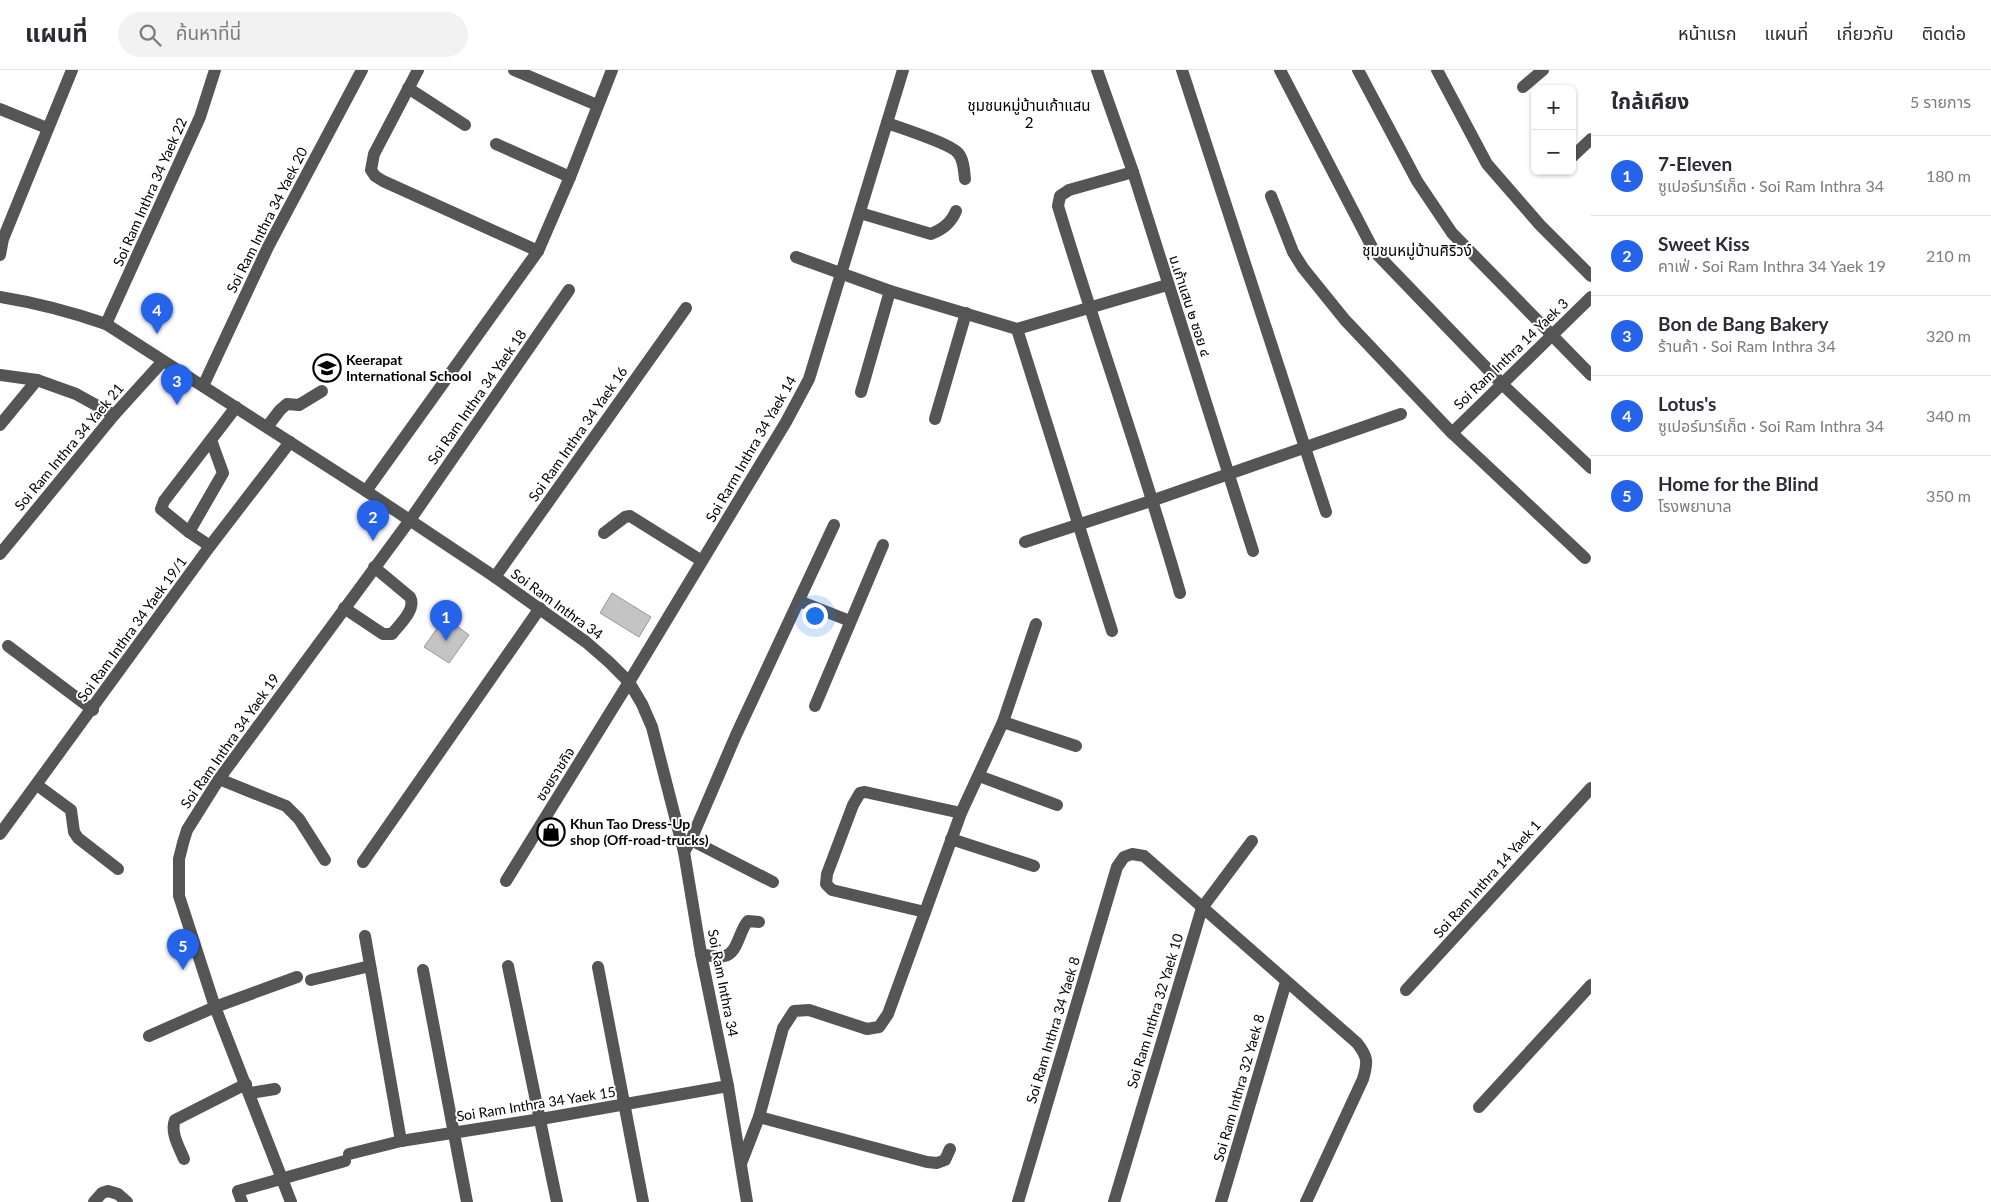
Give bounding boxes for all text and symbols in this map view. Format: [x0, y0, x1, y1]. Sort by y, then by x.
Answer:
search box [118, 12, 468, 57]
text: แผนที่ [25, 18, 88, 47]
icon: search [136, 21, 164, 49]
text: ค้นหาที่นี่ [176, 21, 241, 44]
text: หน้าแรก [1678, 22, 1736, 44]
text: แผนที่ [1764, 22, 1808, 44]
text: เกี่ยวกับ [1836, 22, 1894, 44]
text: ติดต่อ [1922, 22, 1966, 44]
map controls [1531, 85, 1576, 175]
button: + [1531, 85, 1576, 130]
text: ใกล้เคียง [1611, 88, 1689, 113]
text: 5 รายการ [1910, 92, 1971, 111]
district label: ชุมชนหมู่บ้านเก้าแสน 2 [968, 96, 1090, 131]
street label: Soi Ram Inthra 34 Yaek 22 [109, 115, 190, 269]
button: − [1531, 130, 1576, 175]
street label: Soi Ram Inthra 34 Yaek 20 [222, 144, 311, 295]
text: 7-Eleven [1658, 152, 1732, 175]
text: 1 [1622, 166, 1632, 185]
text: 180 m [1926, 166, 1971, 185]
text: ซูเปอร์มาร์เก็ต · Soi Ram Inthra 34 [1658, 176, 1884, 195]
text: Sweet Kiss [1658, 232, 1750, 255]
district label: ชุมชนหมู่บ้านศิริวง์ [1362, 241, 1472, 260]
text: 2 [1622, 246, 1632, 265]
text: 210 m [1926, 246, 1971, 265]
street label: ม.เก้าแสน ๒ ซอย ๔ [1166, 253, 1215, 359]
text: คาเฟ่ · Soi Ram Inthra 34 Yaek 19 [1658, 256, 1886, 275]
pin: 4 [141, 293, 173, 334]
street label: Soi Ram Inthra 14 Yaek 3 [1450, 294, 1571, 413]
text: Bon de Bang Bakery [1658, 312, 1828, 335]
street label: Soi Ram Inthra 34 Yaek 18 [424, 326, 530, 467]
text: 3 [1622, 326, 1632, 345]
text: 320 m [1926, 326, 1971, 345]
text: ร้านค้า · Soi Ram Inthra 34 [1658, 336, 1836, 355]
place label: Keerapat International School [346, 351, 471, 384]
school or university icon: Keerapat International School [312, 353, 342, 383]
street label: Soi Ram Inthra 34 Yaek 16 [525, 363, 631, 504]
pin: 3 [161, 364, 193, 405]
street label: Soi Rarm Inthra 34 Yaek 14 [702, 373, 799, 525]
street label: Soi Ram Inthra 34 Yaek 21 [10, 380, 127, 514]
text: Lotus's [1658, 392, 1716, 415]
text: 4 [1622, 406, 1632, 425]
text: 340 m [1926, 406, 1971, 425]
text: ซูเปอร์มาร์เก็ต · Soi Ram Inthra 34 [1658, 416, 1884, 435]
text: Home for the Blind [1658, 472, 1819, 495]
text: 5 [1622, 486, 1632, 505]
text: 350 m [1926, 486, 1971, 505]
text: โรงพยาบาล [1658, 496, 1732, 515]
pin: 2 [357, 500, 389, 541]
street label: Soi Ram Inthra 34 Yaek 19/1 [73, 553, 190, 705]
street label: Soi Ram Inthra 34 [508, 565, 607, 643]
pin: 1 [430, 600, 462, 641]
your location [802, 603, 828, 629]
street label: Soi Ram Inthra 34 Yaek 19 [177, 670, 283, 811]
street label: ซอยราชกิจ [531, 744, 578, 804]
place label: Khun Tao Dress-Up shop (Off-road-trucks) [570, 815, 709, 848]
street label: Soi Ram Inthra 14 Yaek 1 [1429, 816, 1544, 941]
shop icon: Khun Tao Dress-Up shop (Off-road-trucks) [536, 817, 566, 847]
street label: Soi Ram Inthra 34 [705, 928, 742, 1038]
pin: 5 [167, 929, 199, 970]
street label: Soi Ram Inthra 32 Yaek 10 [1123, 931, 1186, 1090]
street label: Soi Ram Inthra 34 Yaek 8 [1022, 954, 1083, 1105]
street label: Soi Ram Inthra 32 Yaek 8 [1209, 1012, 1268, 1164]
street label: Soi Ram Inthra 34 Yaek 15 [455, 1083, 617, 1124]

